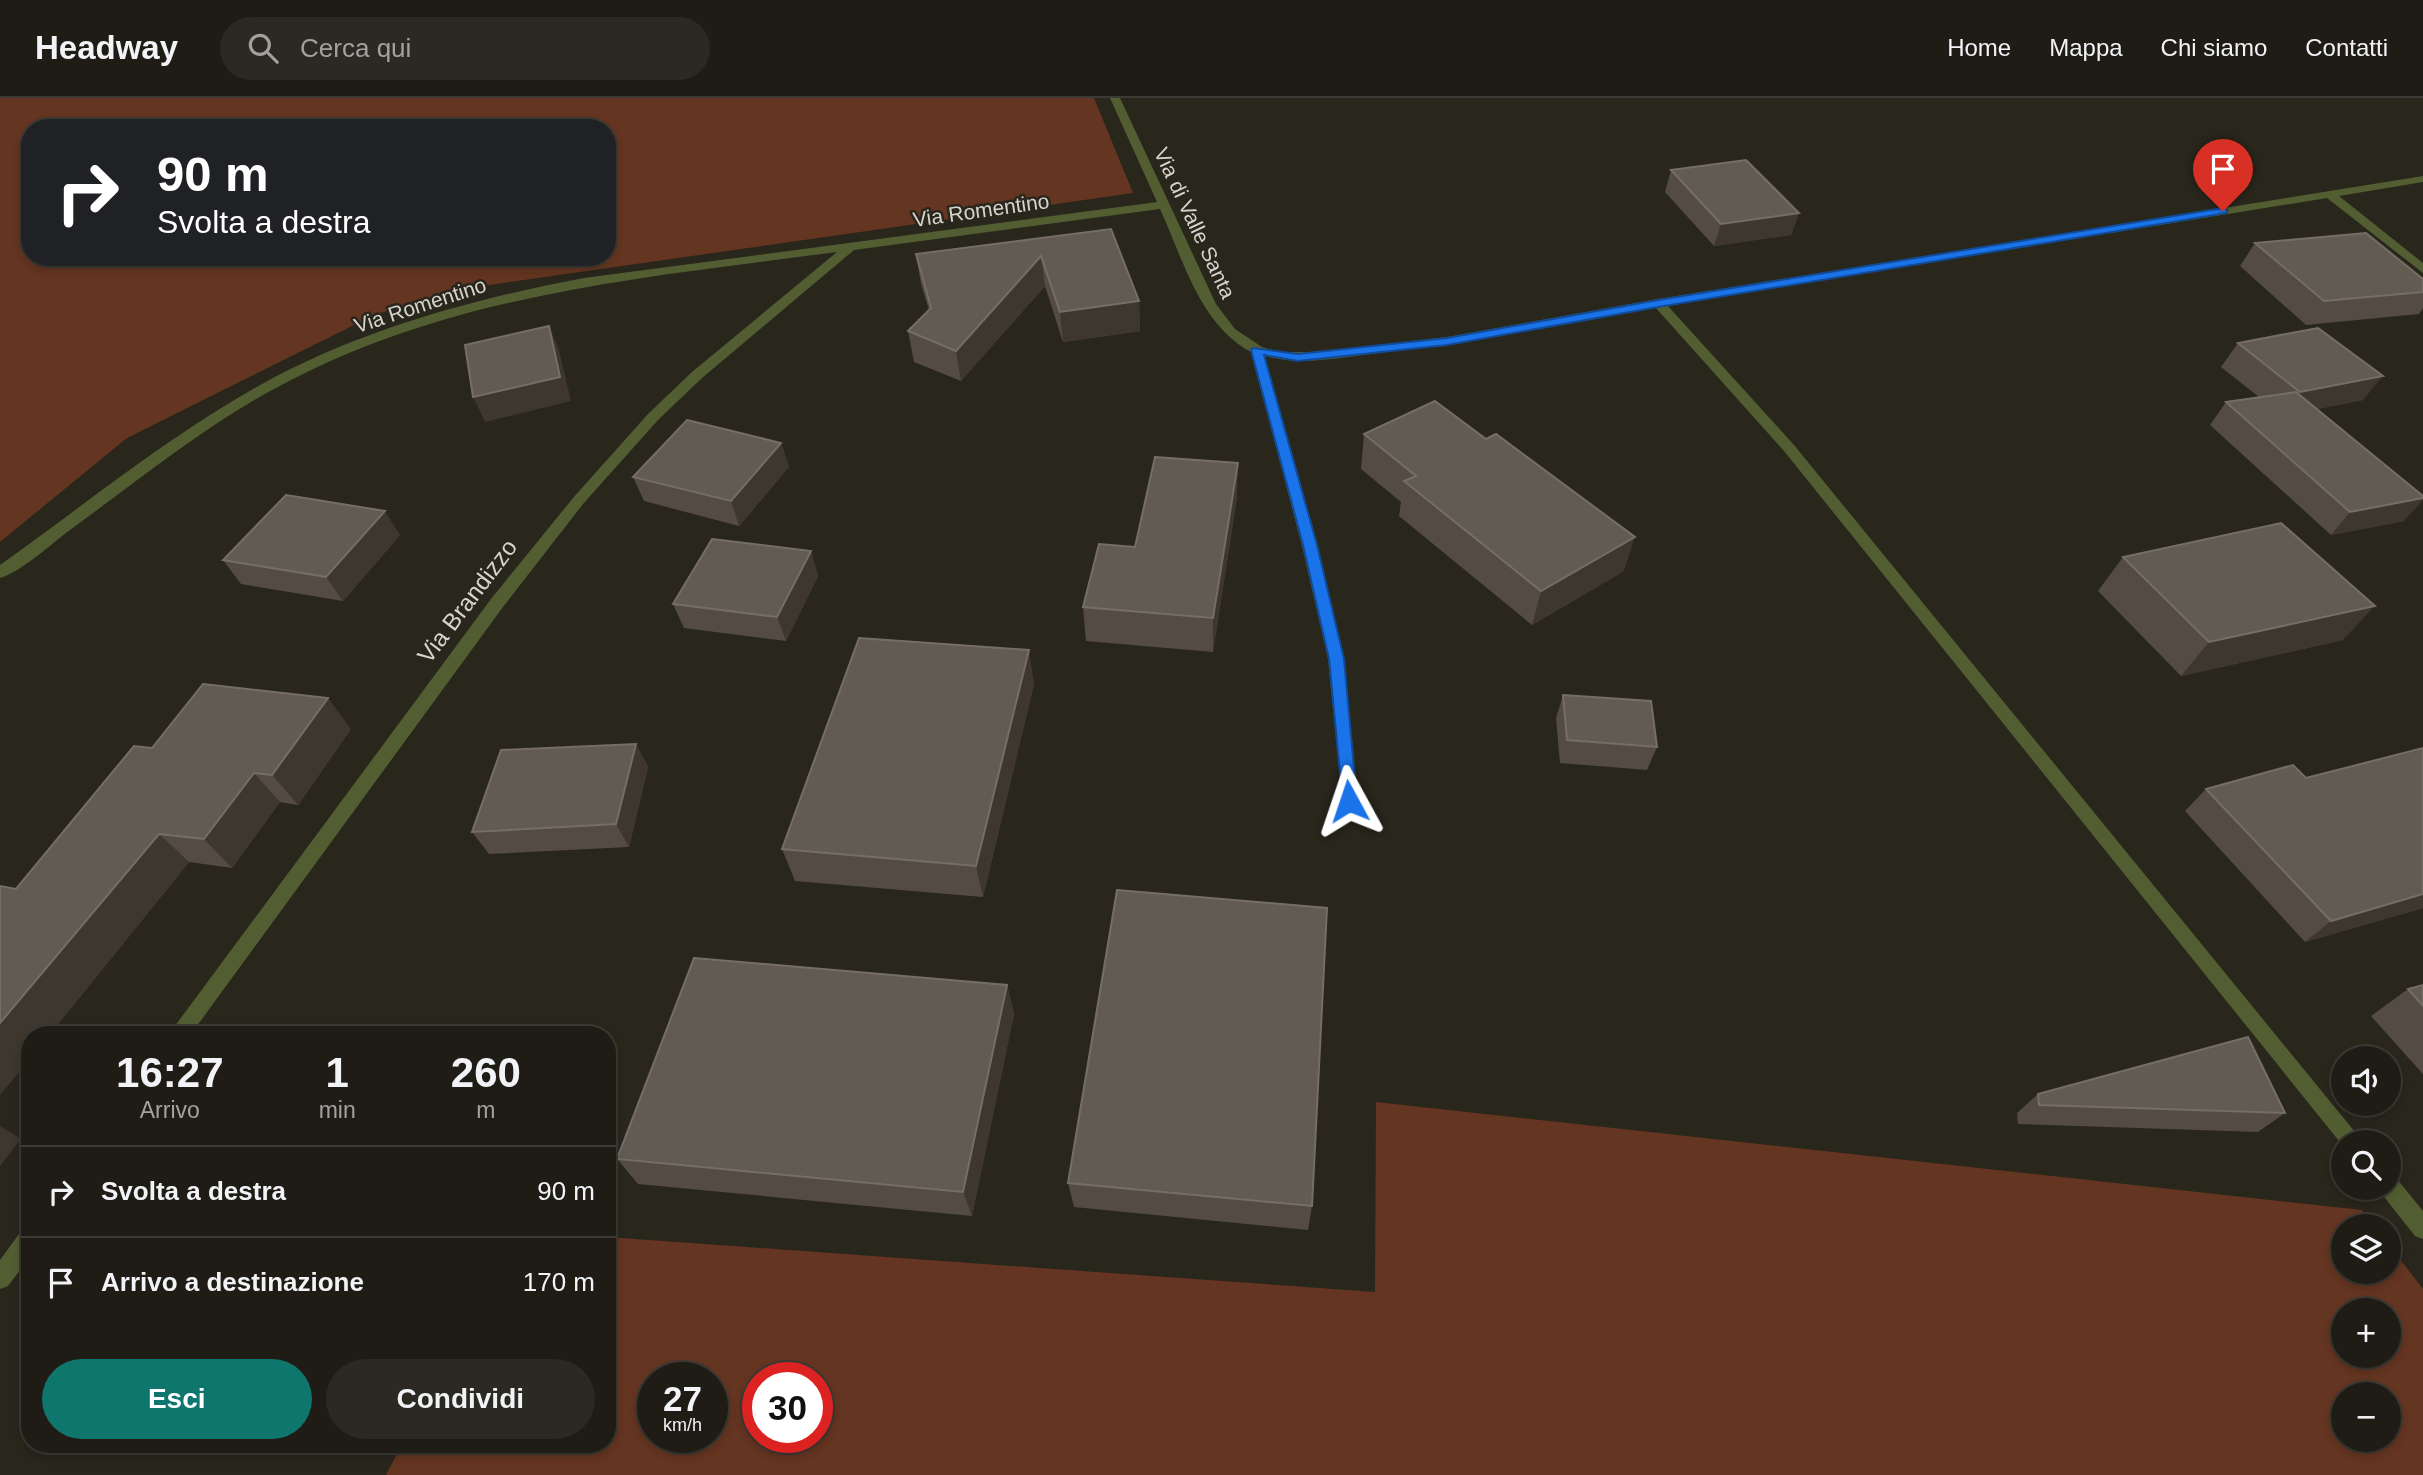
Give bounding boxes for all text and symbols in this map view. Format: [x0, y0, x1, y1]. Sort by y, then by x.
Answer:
search box [220, 17, 710, 80]
text: Headway [35, 29, 178, 66]
icon: search [244, 29, 282, 67]
text: Cerca qui [300, 33, 411, 63]
text: Home [1947, 34, 2011, 61]
text: Mappa [2049, 34, 2123, 61]
text: Chi siamo [2161, 34, 2267, 61]
text: Contatti [2305, 34, 2388, 61]
pin [2193, 139, 2253, 211]
street label: Via di Valle Santa [1150, 144, 1240, 302]
icon: right [42, 147, 133, 238]
text: 90 m [157, 147, 269, 201]
icon: arrive [2204, 150, 2242, 188]
street label: Via Romentino [911, 189, 1051, 231]
text: Svolta a destra [157, 204, 370, 240]
street label: Via Romentino [351, 273, 489, 337]
street label: Via Brandizzo [412, 534, 522, 668]
position arrow [1312, 764, 1386, 838]
map controls [2331, 1046, 2401, 1452]
button: sound [2331, 1046, 2401, 1116]
text: 16:27 [116, 1049, 224, 1096]
text: 1 [325, 1049, 349, 1096]
text: 260 [451, 1049, 521, 1096]
text: Arrivo [140, 1097, 200, 1123]
text: min [319, 1097, 356, 1123]
text: m [476, 1097, 495, 1123]
button: search [2331, 1130, 2401, 1200]
icon: right [42, 1173, 80, 1211]
text: Svolta a destra [101, 1176, 286, 1206]
text: 90 m [537, 1176, 595, 1206]
button: layers [2331, 1214, 2401, 1284]
icon: arrive [42, 1264, 80, 1302]
text: Arrivo a destinazione [101, 1267, 364, 1297]
text: 170 m [523, 1267, 595, 1297]
button: + [2331, 1298, 2401, 1368]
button: Esci [42, 1359, 312, 1439]
button: Condividi [326, 1359, 595, 1439]
speed limit sign: 30 [742, 1362, 833, 1453]
text: 27 [663, 1379, 702, 1418]
button: − [2331, 1382, 2401, 1452]
text: km/h [663, 1415, 702, 1435]

